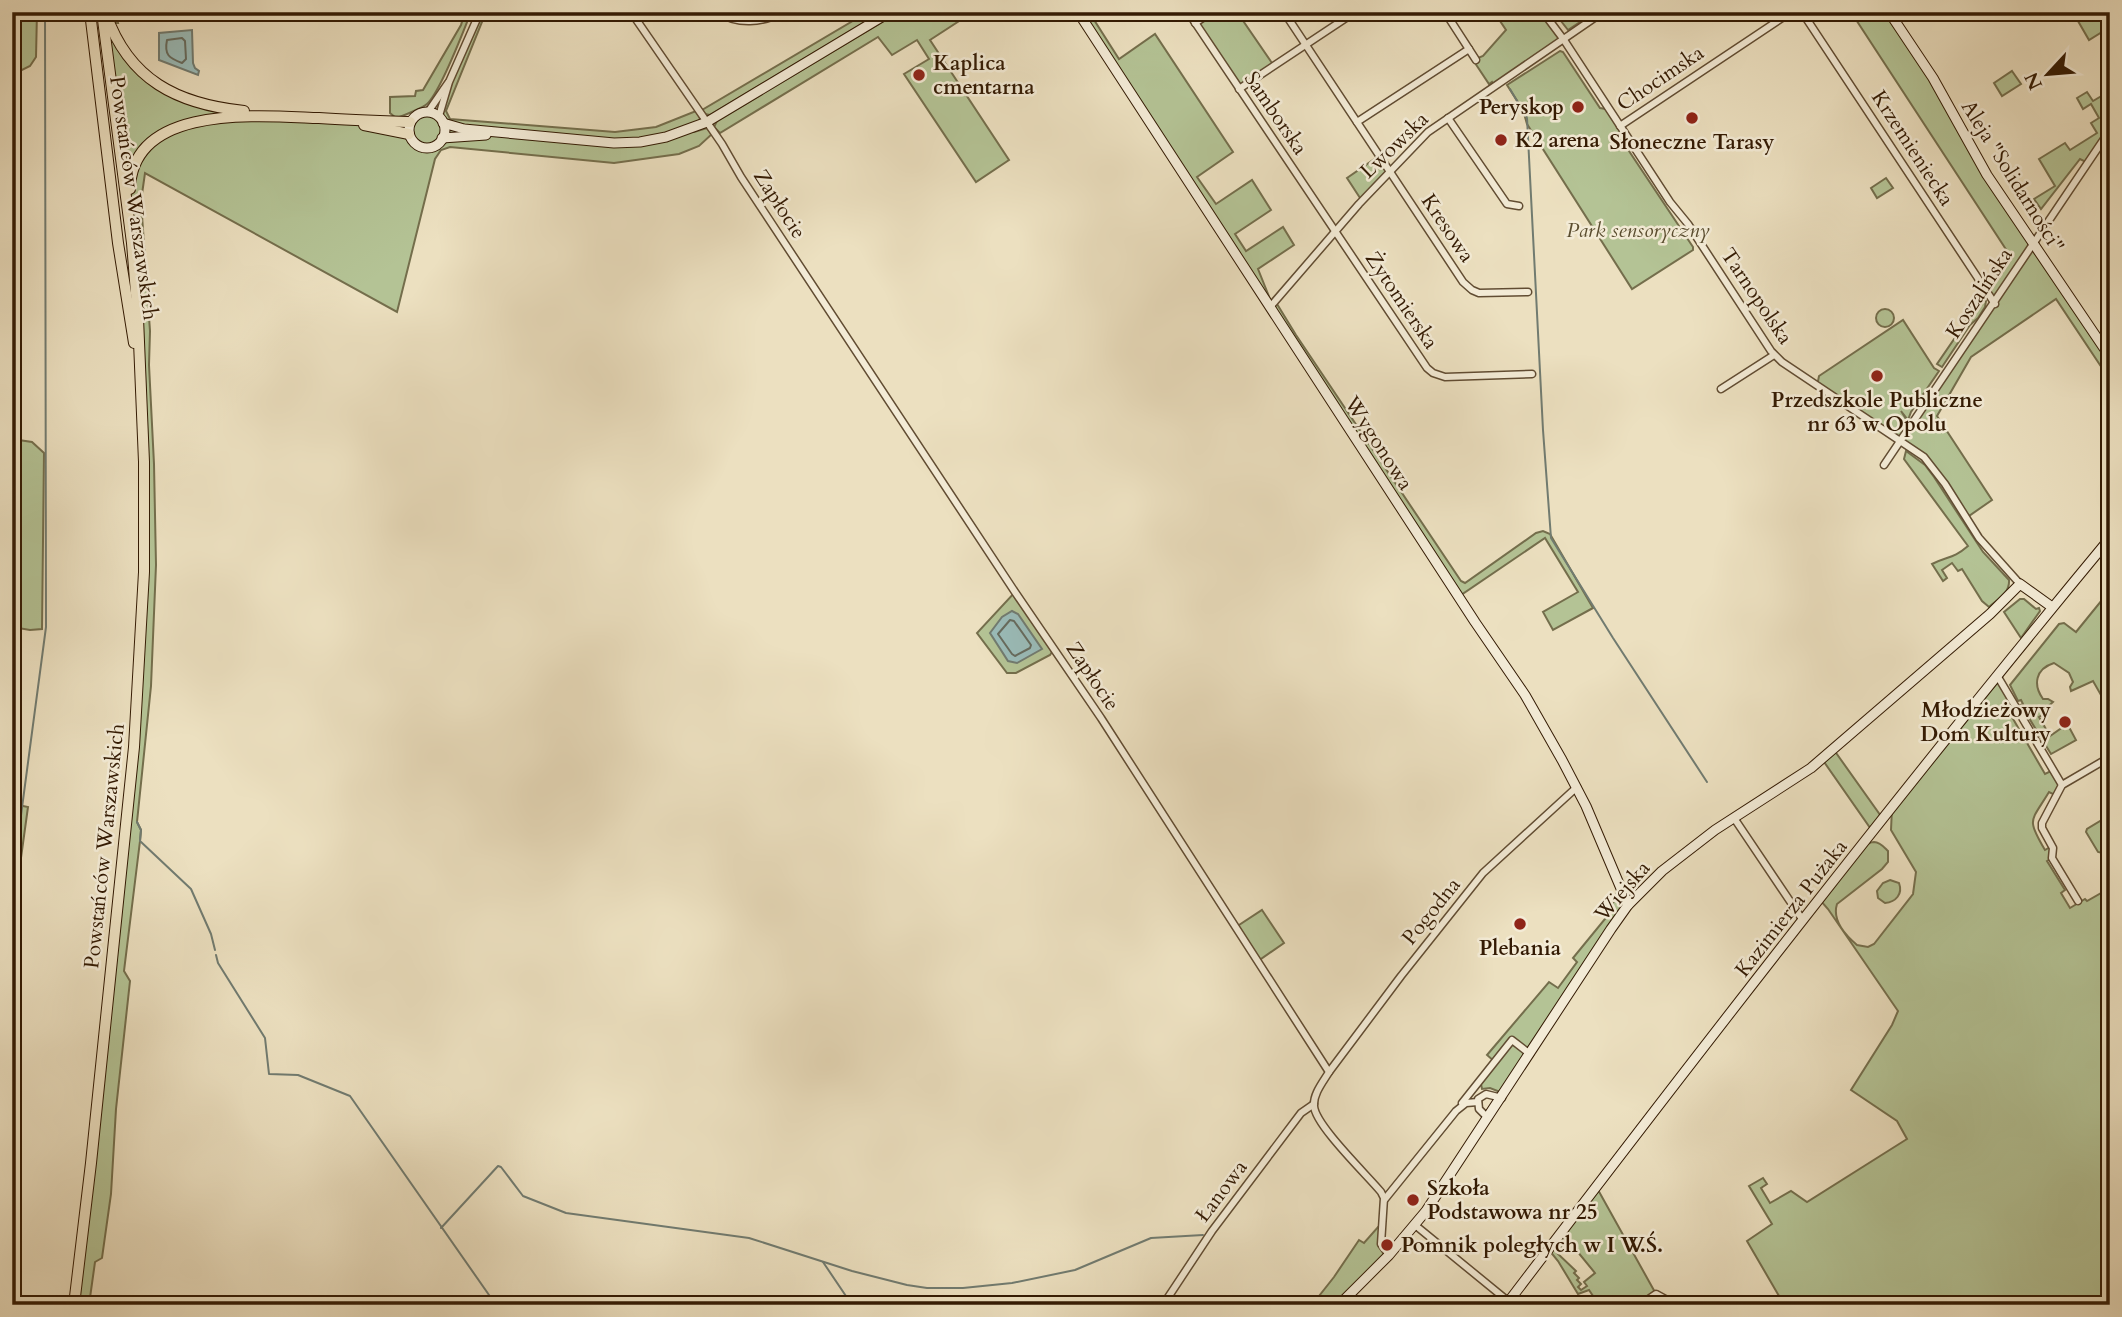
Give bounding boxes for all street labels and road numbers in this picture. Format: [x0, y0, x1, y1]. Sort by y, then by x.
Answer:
street label: Chocimska [1611, 39, 1710, 118]
street label: Samborska [1237, 66, 1314, 161]
street label: Powstańców Warszawskich [102, 74, 165, 322]
street label: Krzemieniecka [1864, 85, 1961, 212]
street label: Aleja "Solidarności" [1954, 95, 2071, 258]
street label: Lwowska [1354, 105, 1435, 185]
street label: Zapłocie [746, 164, 813, 245]
street label: Kresowa [1414, 188, 1481, 268]
street label: Tarnopolska [1714, 242, 1800, 350]
street label: Koszalińska [1939, 242, 2020, 344]
street label: Żytomierska [1358, 246, 1445, 355]
street label: Wygonowa [1337, 390, 1420, 496]
street label: Zapłocie [1059, 636, 1126, 716]
street label: Powstańców Warszawskich [77, 722, 132, 970]
street label: Kazimierza Pużaka [1728, 833, 1854, 983]
street label: Wiejska [1587, 855, 1657, 929]
street label: Pogodna [1395, 871, 1468, 951]
street label: Łanowa [1188, 1154, 1254, 1228]

